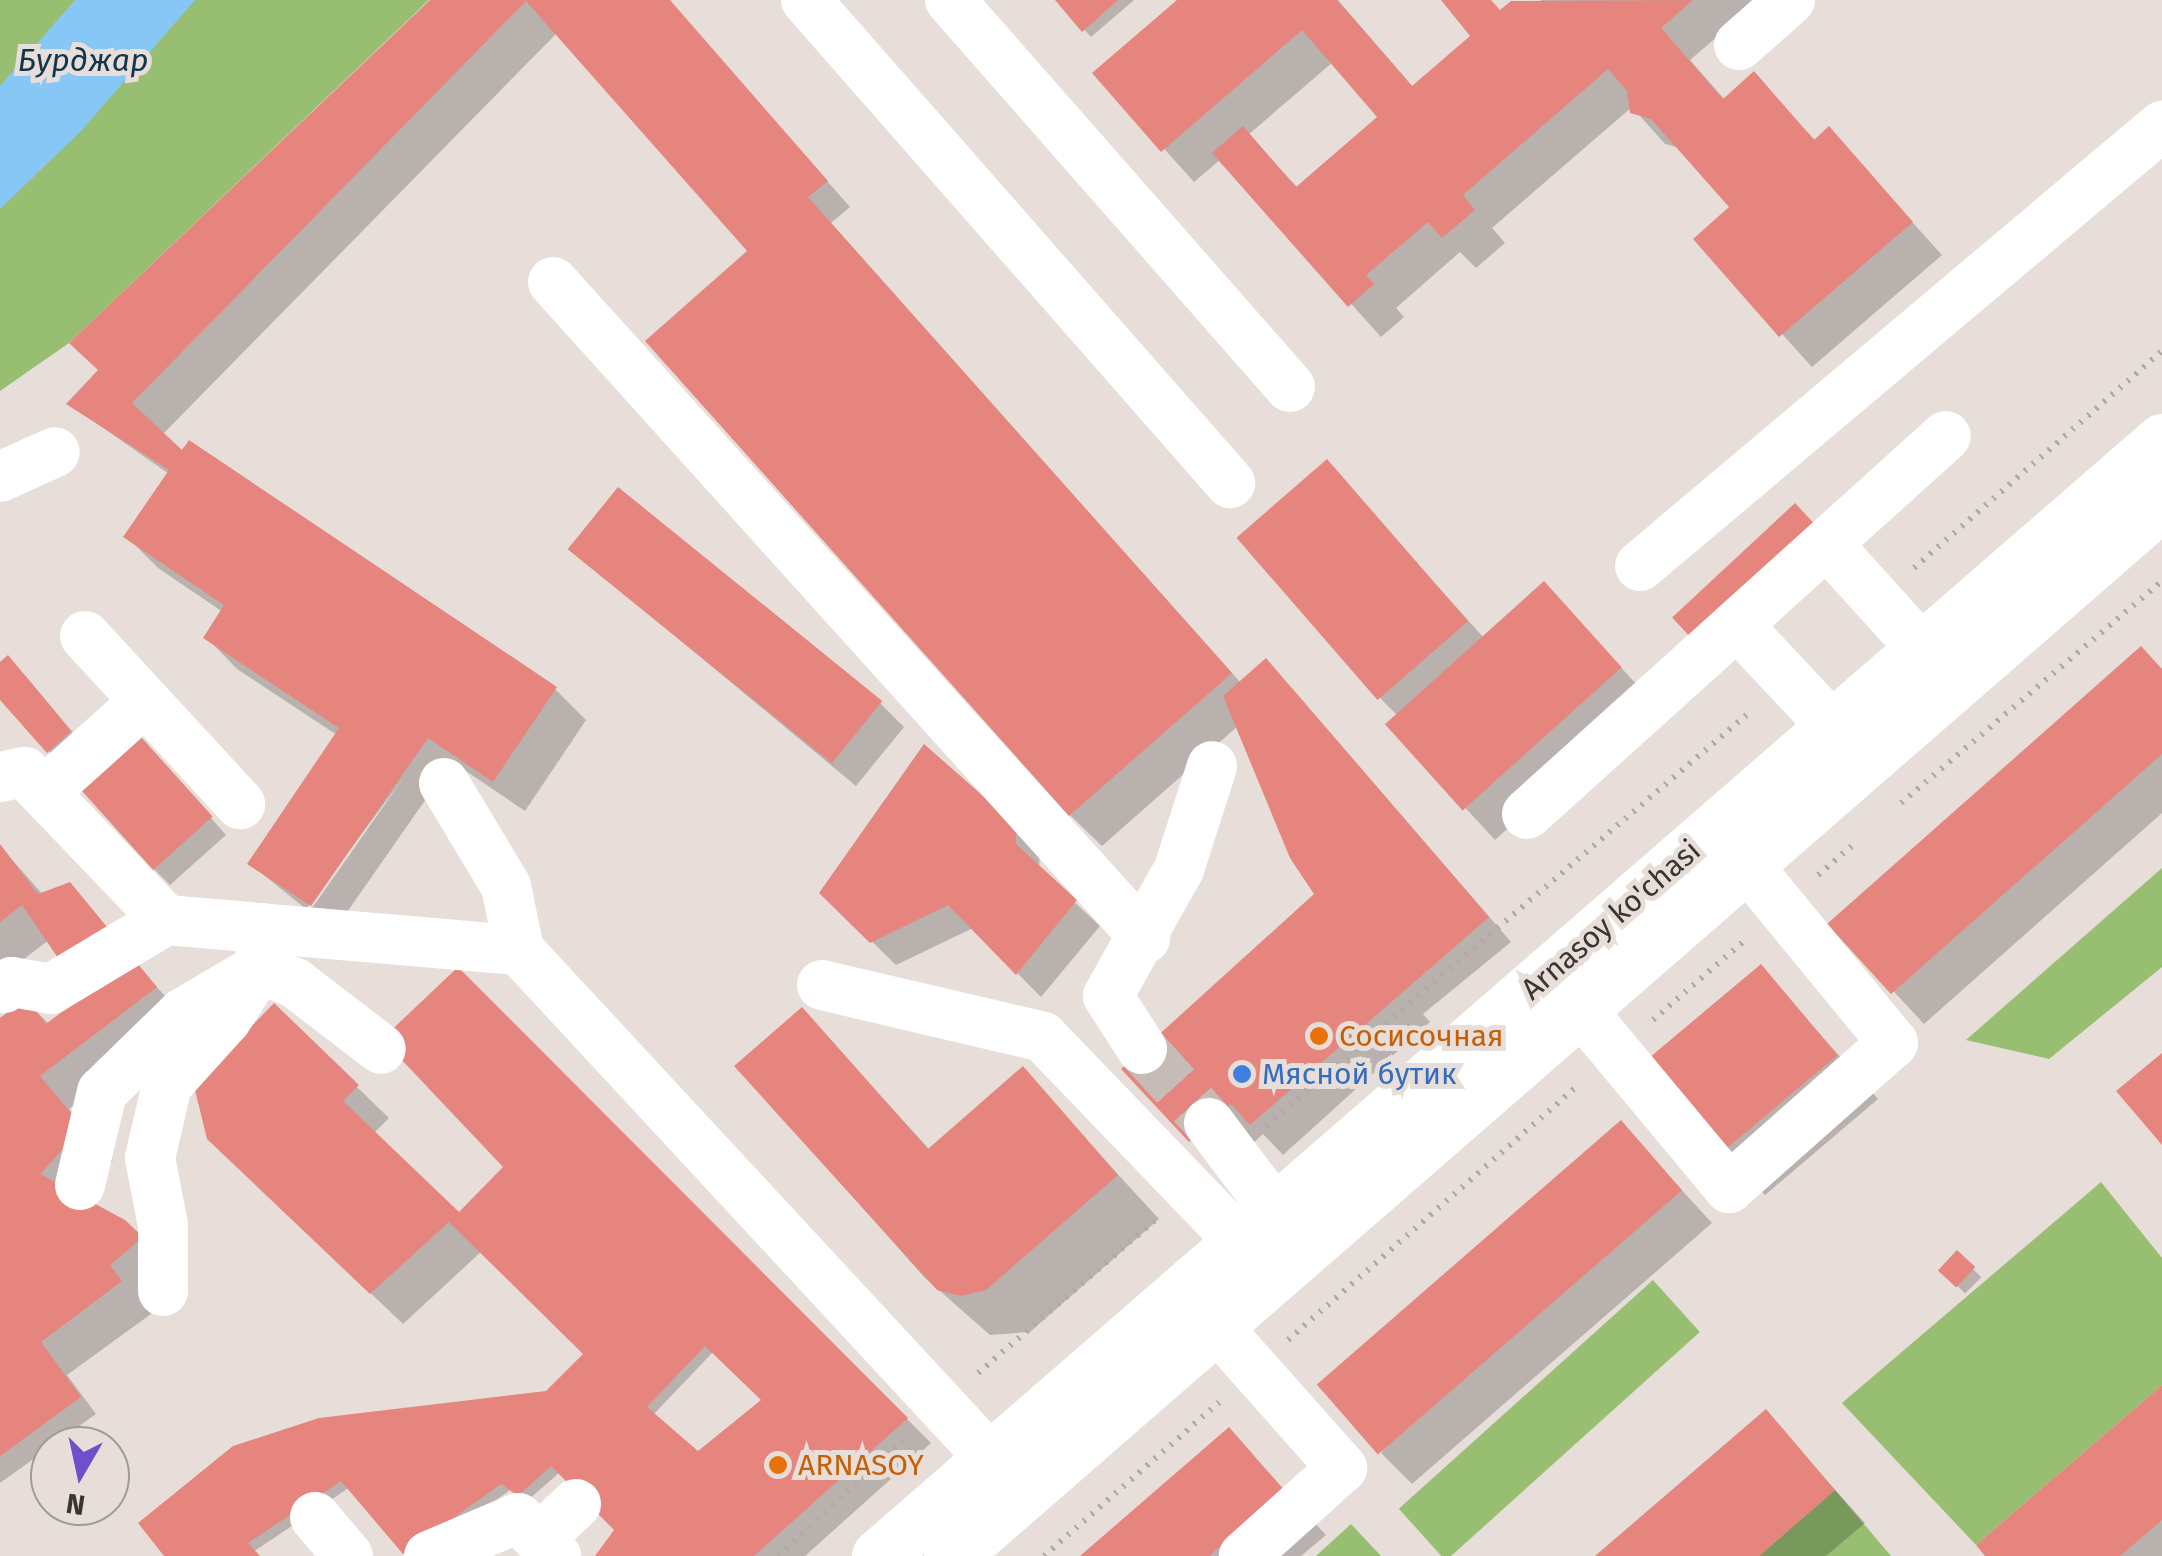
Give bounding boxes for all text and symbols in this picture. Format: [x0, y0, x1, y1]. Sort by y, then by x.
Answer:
water label: Бурджар [18, 41, 148, 79]
street label: Arnasoy ko'chasi [1514, 832, 1708, 1008]
place label: Сосисочная [1339, 1018, 1504, 1054]
marker: Сосисочная [1308, 1025, 1330, 1047]
place label: Мясной бутик [1262, 1056, 1457, 1092]
marker: Мясной бутик [1231, 1063, 1253, 1085]
north arrow [30, 1426, 130, 1526]
place label: ARNASOY [798, 1447, 924, 1483]
marker: ARNASOY [767, 1454, 789, 1476]
text: N [64, 1486, 87, 1522]

